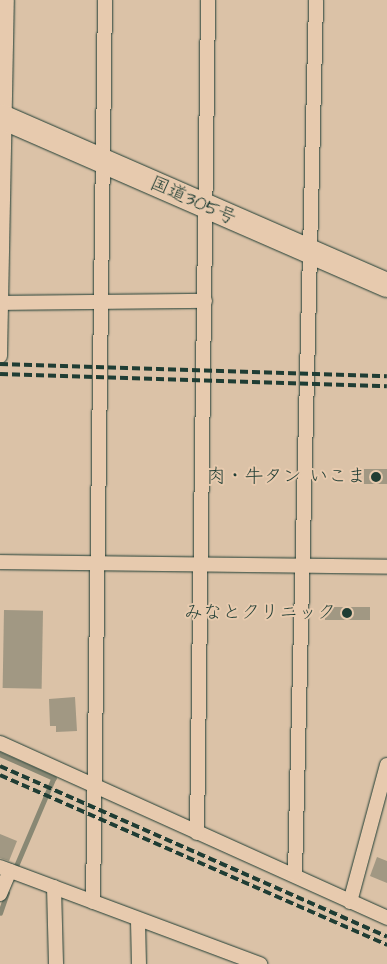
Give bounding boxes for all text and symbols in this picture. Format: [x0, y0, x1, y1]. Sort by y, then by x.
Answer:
street label: 国道305号 [146, 172, 240, 230]
place label: 肉・牛タン いこま [206, 466, 366, 488]
marker: 肉・牛タン いこま [370, 471, 382, 483]
place label: みなとクリニック [184, 602, 336, 624]
marker: みなとクリニック [340, 606, 354, 620]

